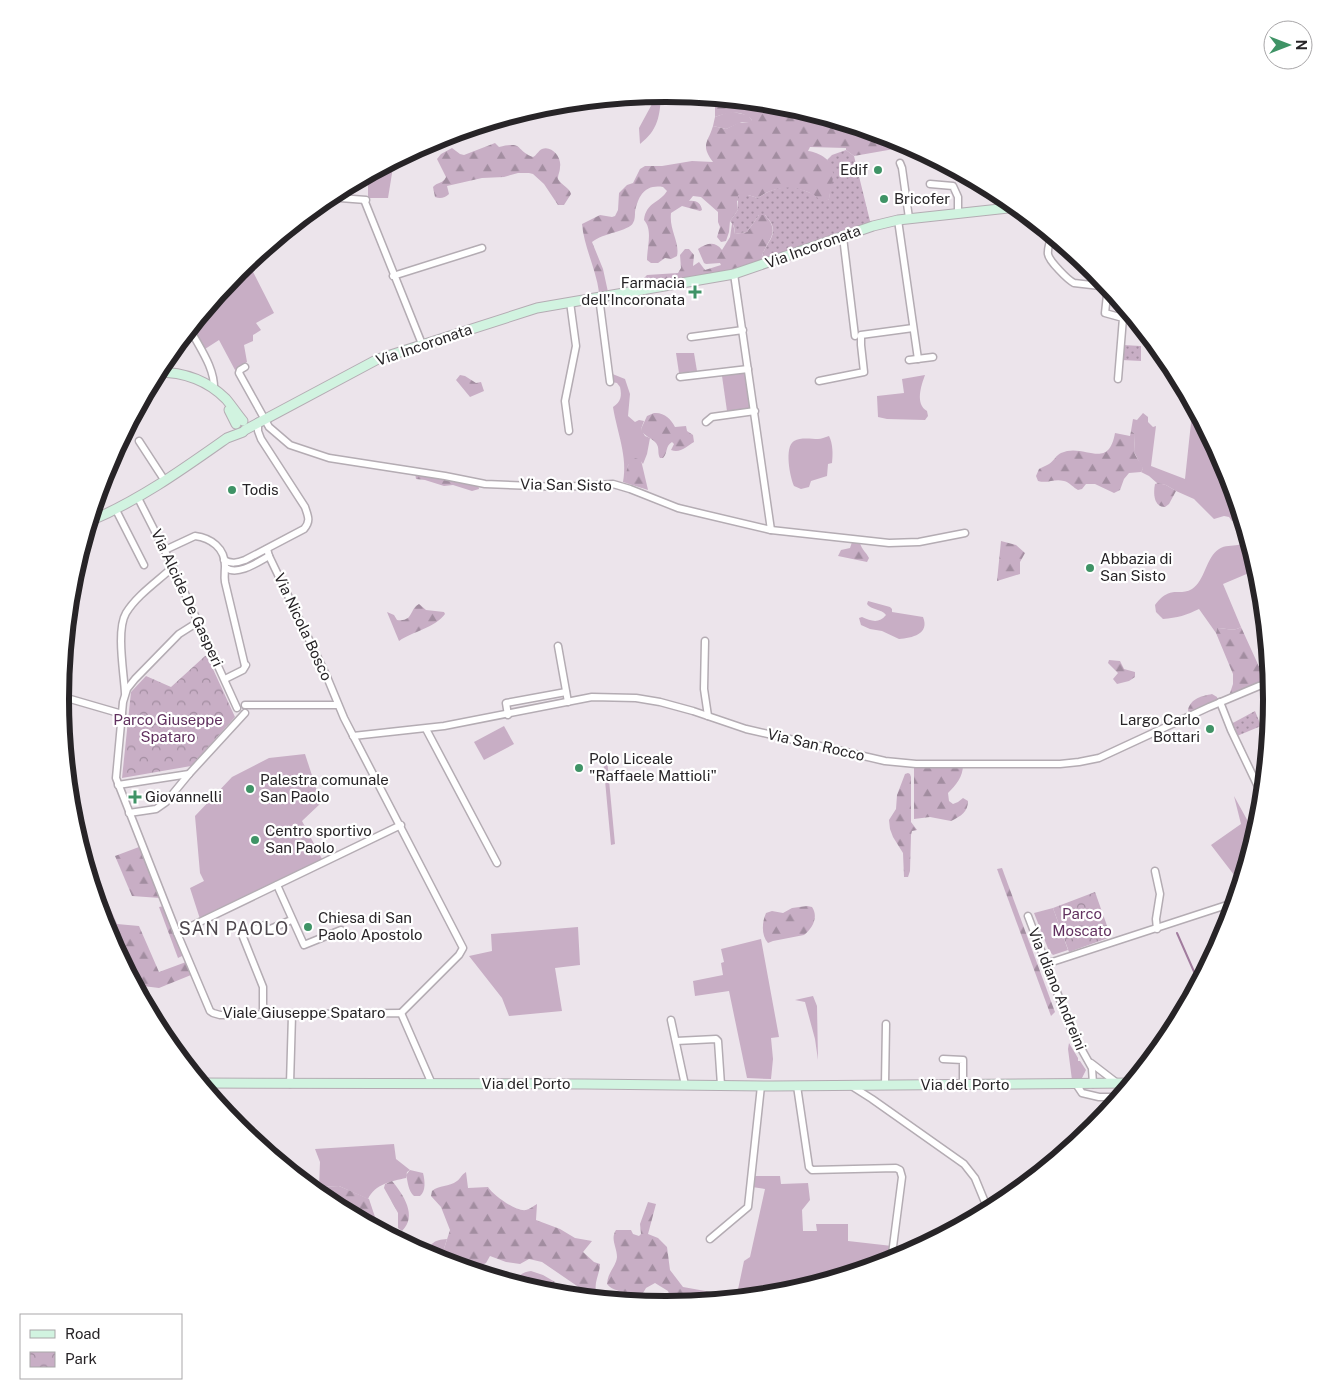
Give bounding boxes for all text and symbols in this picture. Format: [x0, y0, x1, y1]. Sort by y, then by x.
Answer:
north arrow [1263, 20, 1313, 70]
text: N [1293, 40, 1309, 50]
place label: Edif [840, 161, 868, 178]
marker: Edif [872, 164, 884, 176]
place label: Bricofer [894, 190, 950, 207]
marker: Bricofer [878, 193, 890, 205]
street label: Via Incoronata [763, 221, 863, 272]
place label: Farmacia dell'Incoronata [581, 274, 685, 308]
marker: Farmacia dell'Incoronata [689, 286, 701, 298]
street label: Via Incoronata [374, 320, 474, 369]
street label: Via San Sisto [520, 475, 612, 494]
place label: Todis [242, 481, 279, 498]
marker: Todis [226, 484, 238, 496]
street label: Via Alcide De Gasperi [148, 526, 227, 669]
place label: Abbazia di San Sisto [1100, 550, 1172, 584]
marker: Abbazia di San Sisto [1084, 562, 1096, 574]
street label: Via Nicola Bosco [271, 570, 336, 683]
park label: Parco Giuseppe Spataro [113, 711, 223, 745]
place label: Largo Carlo Bottari [1120, 711, 1200, 745]
marker: Largo Carlo Bottari [1204, 723, 1216, 735]
street label: Via San Rocco [766, 725, 866, 764]
place label: Polo Liceale "Raffaele Mattioli" [589, 750, 717, 784]
marker: Polo Liceale "Raffaele Mattioli" [573, 762, 585, 774]
place label: Palestra comunale San Paolo [260, 771, 389, 805]
marker: Palestra comunale San Paolo [244, 783, 256, 795]
place label: Giovannelli [145, 788, 222, 805]
marker: Giovannelli [129, 791, 141, 803]
place label: Centro sportivo San Paolo [265, 822, 372, 856]
marker: Centro sportivo San Paolo [249, 834, 261, 846]
park label: Parco Moscato [1052, 905, 1112, 939]
place label: Chiesa di San Paolo Apostolo [318, 909, 423, 943]
district label: SAN PAOLO [179, 918, 289, 939]
marker: Chiesa di San Paolo Apostolo [302, 921, 314, 933]
street label: Via Idiano Andreini [1025, 925, 1090, 1052]
street label: Viale Giuseppe Spataro [223, 1004, 385, 1021]
street label: Via del Porto [482, 1075, 570, 1092]
street label: Via del Porto [921, 1076, 1009, 1093]
legend [20, 1314, 182, 1379]
text: Road [65, 1325, 101, 1342]
text: Park [65, 1350, 97, 1367]

